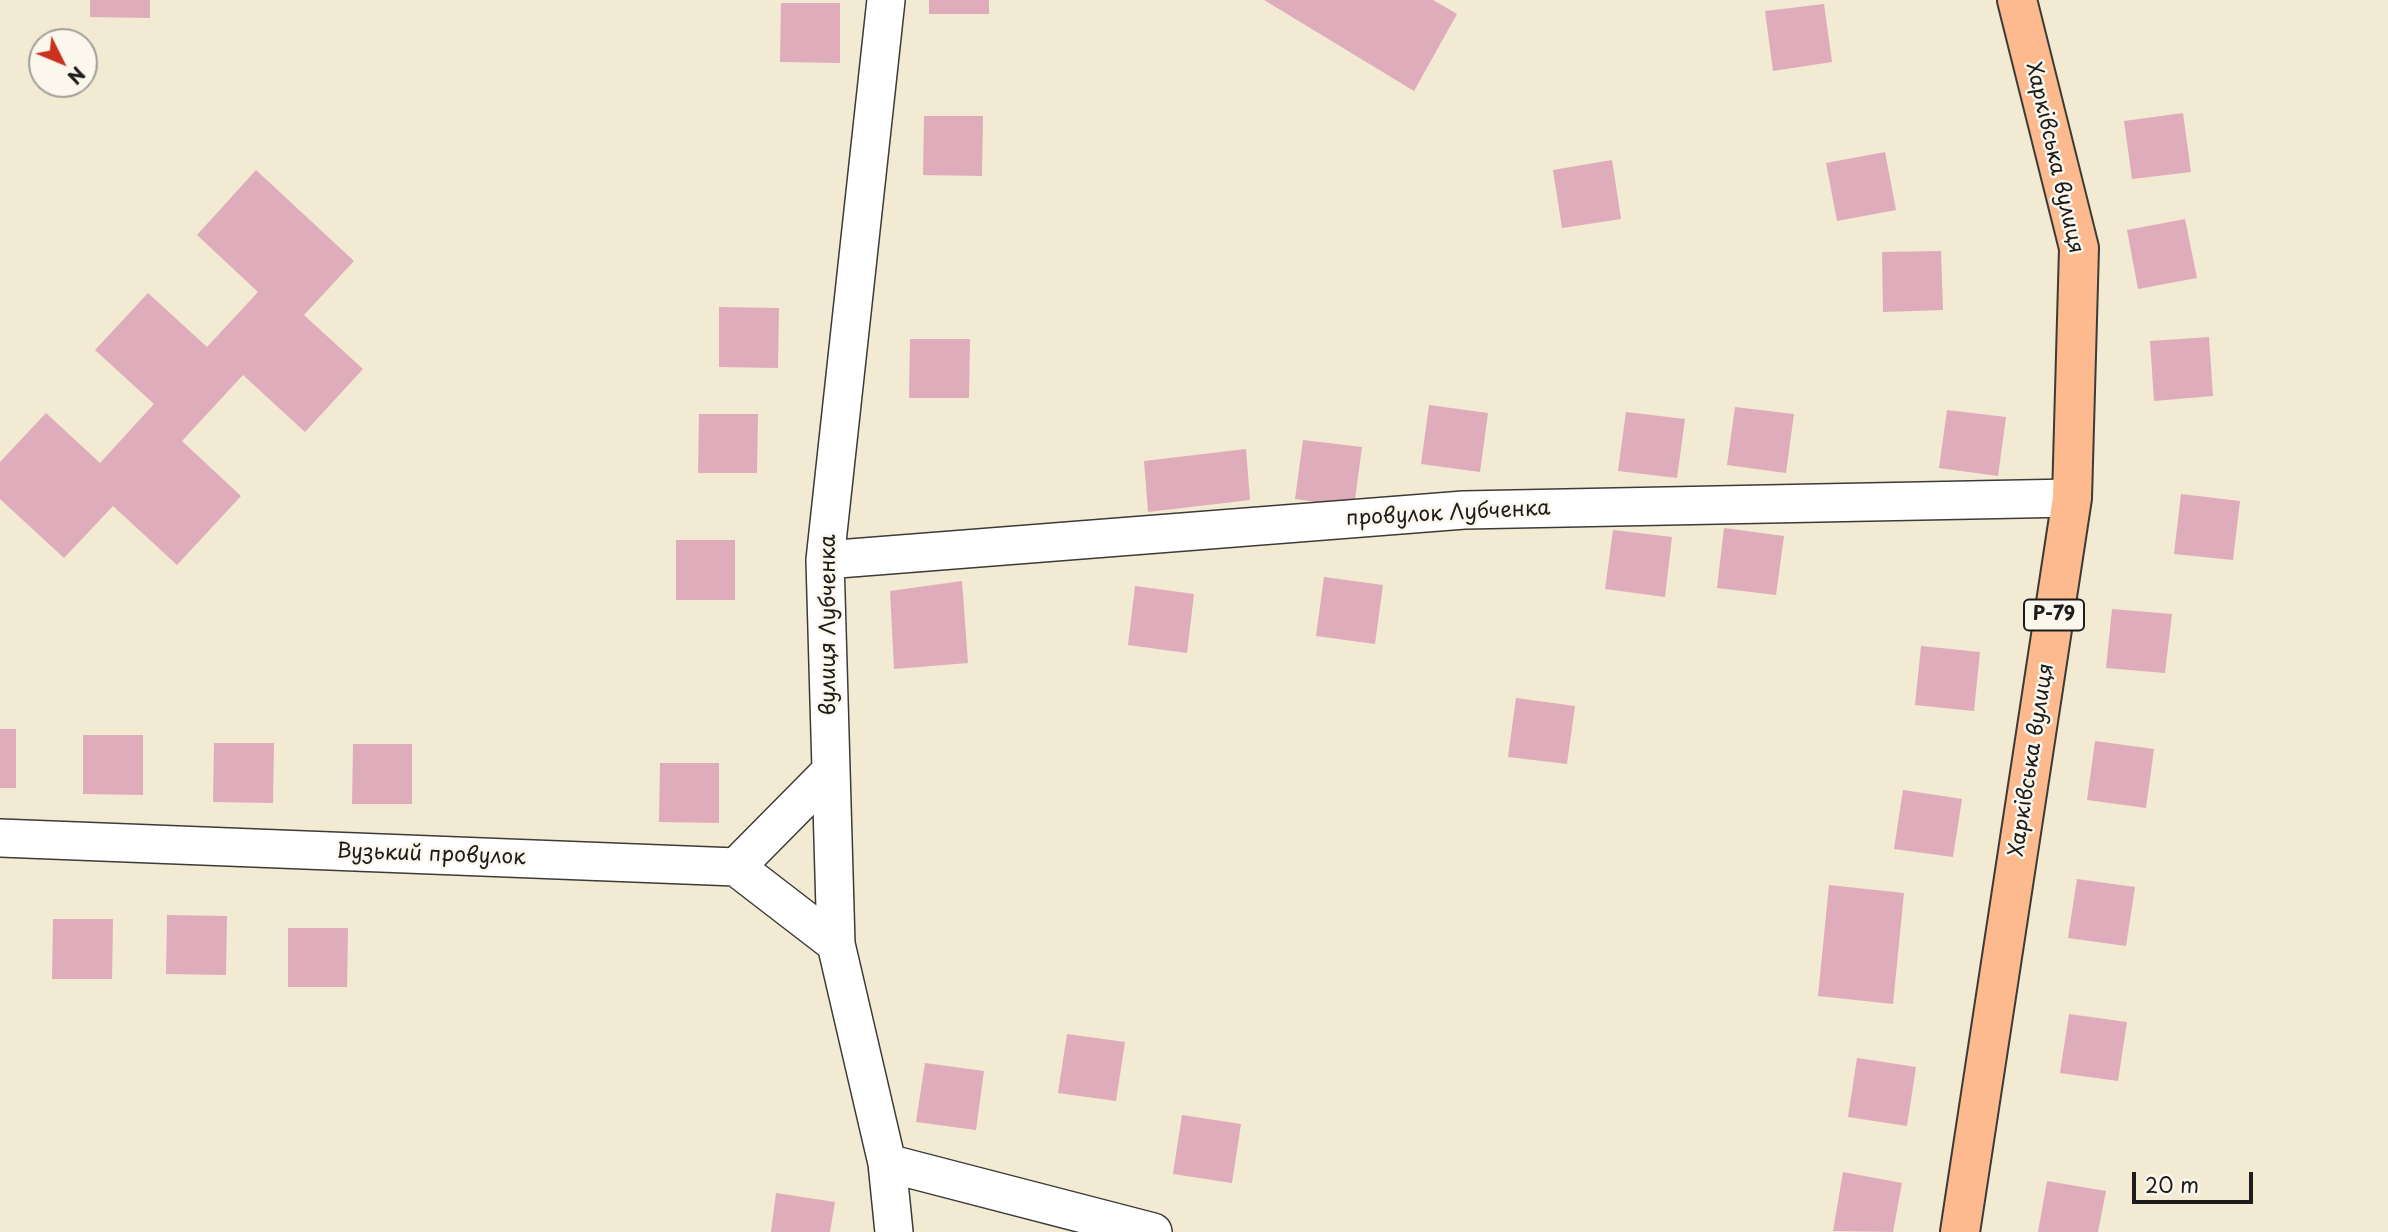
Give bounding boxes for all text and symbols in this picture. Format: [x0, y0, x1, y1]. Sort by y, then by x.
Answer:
north arrow [28, 28, 98, 98]
street label: Харківська вулиця [2020, 60, 2088, 256]
text: N [62, 61, 92, 91]
street label: провулок Лубченка [1345, 496, 1551, 532]
street label: вулиця Лубченка [816, 534, 842, 716]
road number: Р-79 [2024, 600, 2084, 630]
street label: Харківська вулиця [2004, 662, 2060, 858]
street label: Вузький провулок [336, 839, 526, 871]
scale bar [2136, 1158, 2257, 1202]
text: 20 m [2145, 1168, 2199, 1200]

